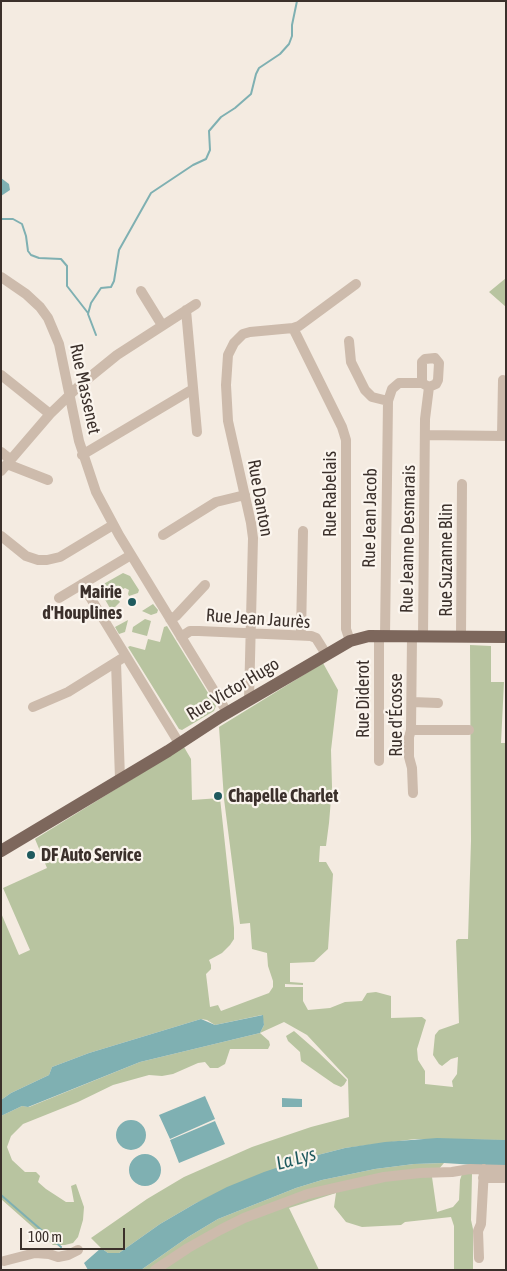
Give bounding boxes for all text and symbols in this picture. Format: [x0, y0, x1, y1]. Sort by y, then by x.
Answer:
street label: Rue Massenet [65, 342, 105, 436]
street label: Rue Rabelais [319, 451, 341, 537]
street label: Rue Danton [243, 458, 277, 538]
street label: Rue Jeanne Desmarais [396, 465, 420, 613]
street label: Rue Jean Jacob [358, 468, 382, 568]
street label: Rue Suzanne Blin [435, 503, 457, 617]
place label: Mairie d'Houplines [42, 581, 122, 624]
marker: Mairie d'Houplines [126, 596, 138, 608]
street label: Rue Jean Jaurès [205, 605, 311, 633]
street label: Rue Victor Hugo [183, 653, 283, 725]
street label: Rue Diderot [352, 660, 374, 738]
street label: Rue d'Écosse [385, 673, 407, 757]
place label: Chapelle Charlet [228, 785, 338, 807]
marker: Chapelle Charlet [212, 790, 224, 802]
place label: DF Auto Service [41, 844, 142, 866]
marker: DF Auto Service [25, 849, 37, 861]
water label: La Lys [274, 1143, 318, 1175]
scale bar [22, 1218, 128, 1250]
text: 100 m [28, 1228, 62, 1245]

